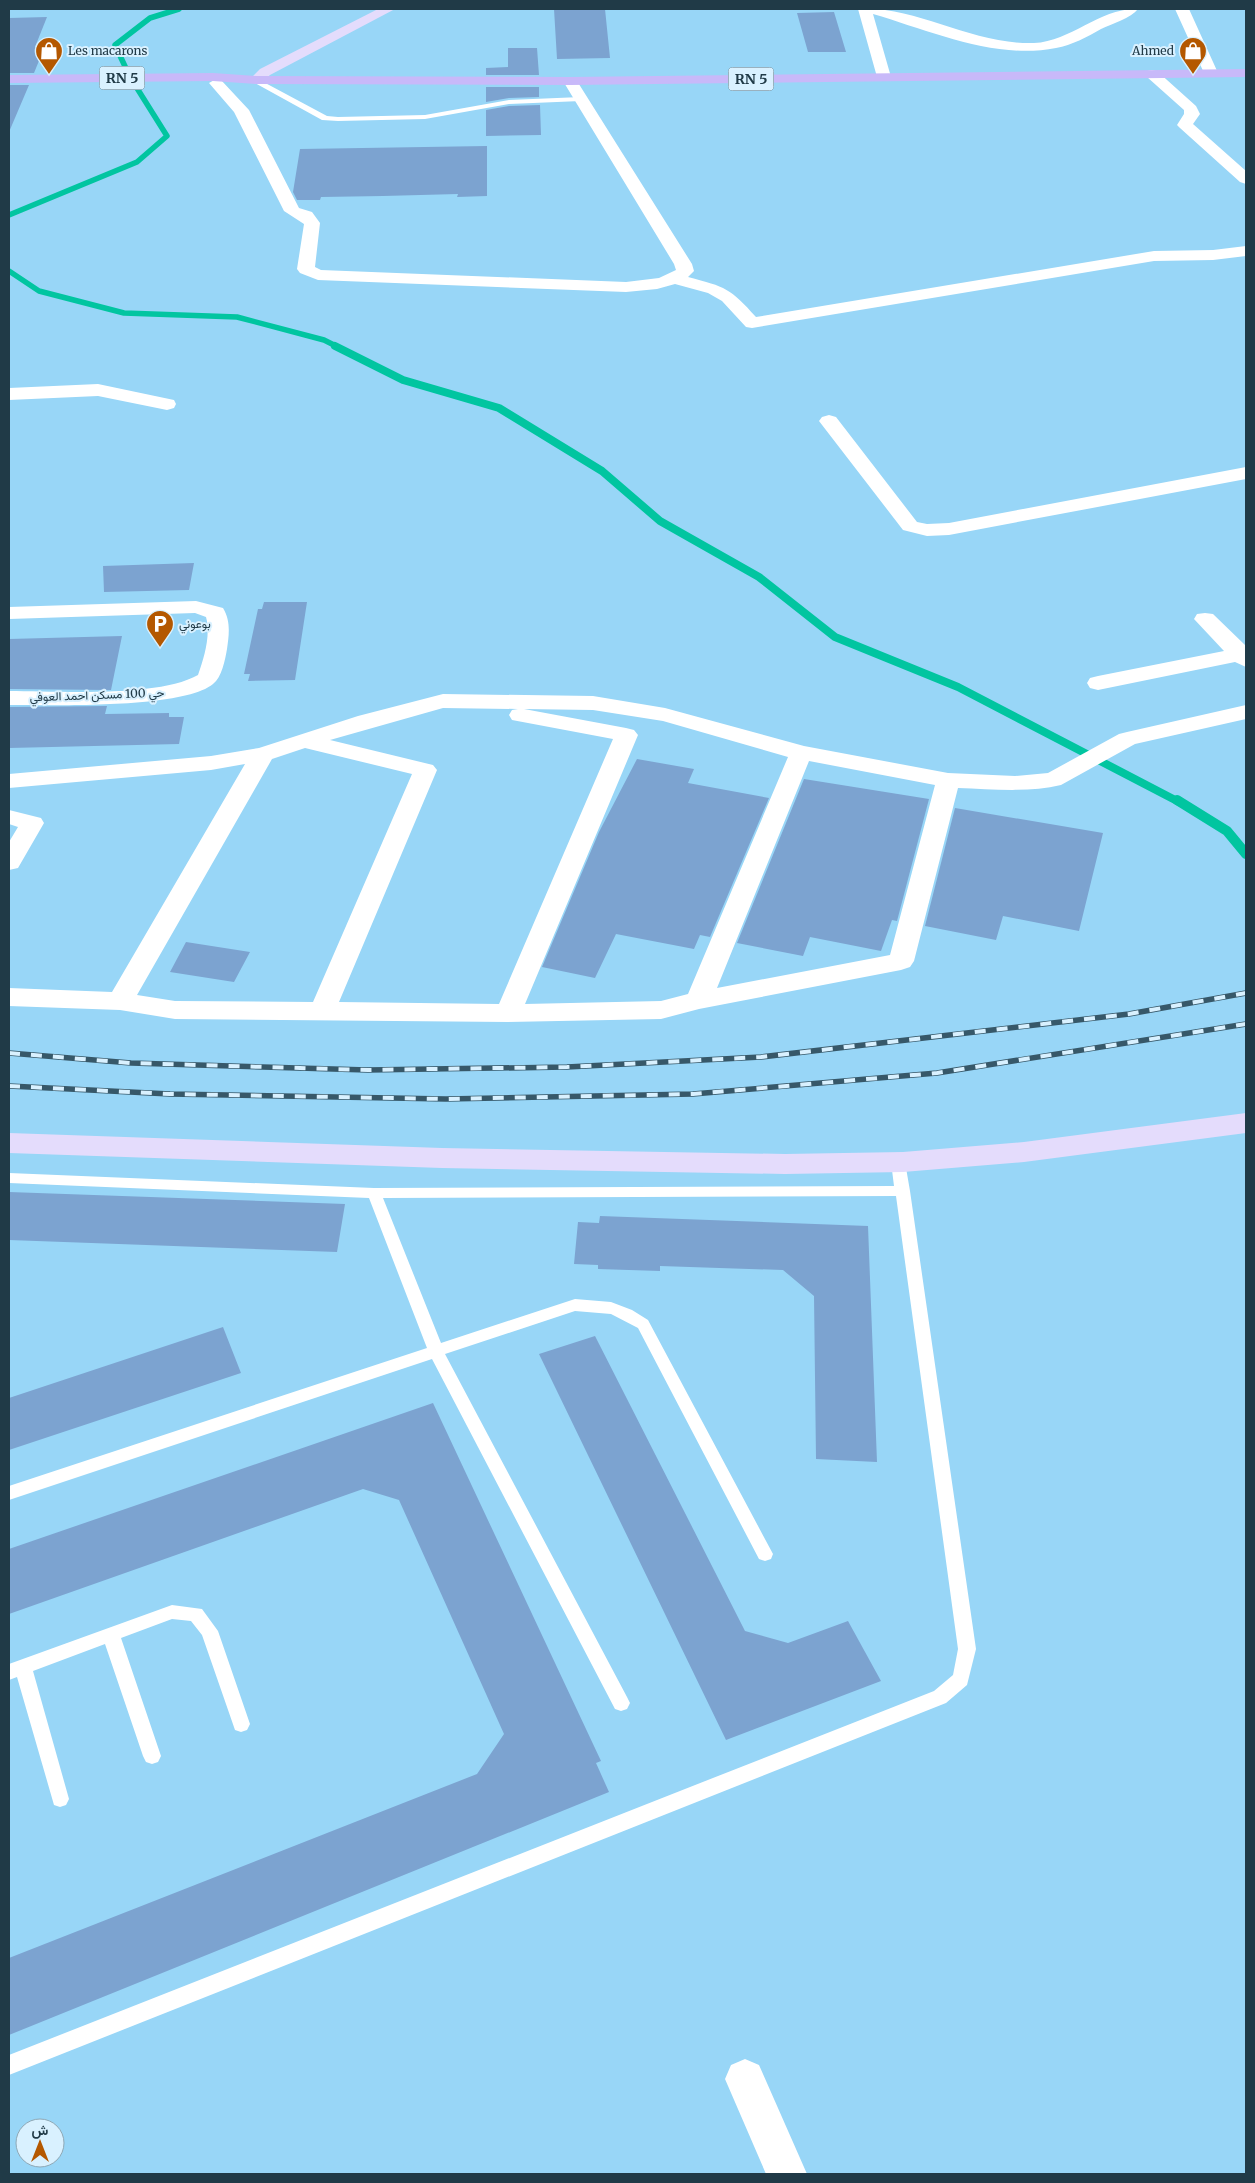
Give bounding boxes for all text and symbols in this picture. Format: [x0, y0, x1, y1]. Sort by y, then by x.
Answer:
shop icon: Les macarons [34, 36, 64, 75]
shop icon: Ahmed [1178, 36, 1208, 75]
place label: Les macarons [68, 43, 148, 58]
place label: Ahmed [1131, 43, 1174, 58]
road number: RN 5 [100, 66, 144, 90]
road number: RN 5 [728, 68, 774, 90]
parking icon: بوعوني [145, 609, 175, 648]
place label: بوعوني [179, 616, 211, 634]
street label: حي 100 مسكن احمد العوفي [29, 685, 165, 707]
north arrow [15, 2118, 65, 2168]
text: ش [32, 2121, 49, 2139]

